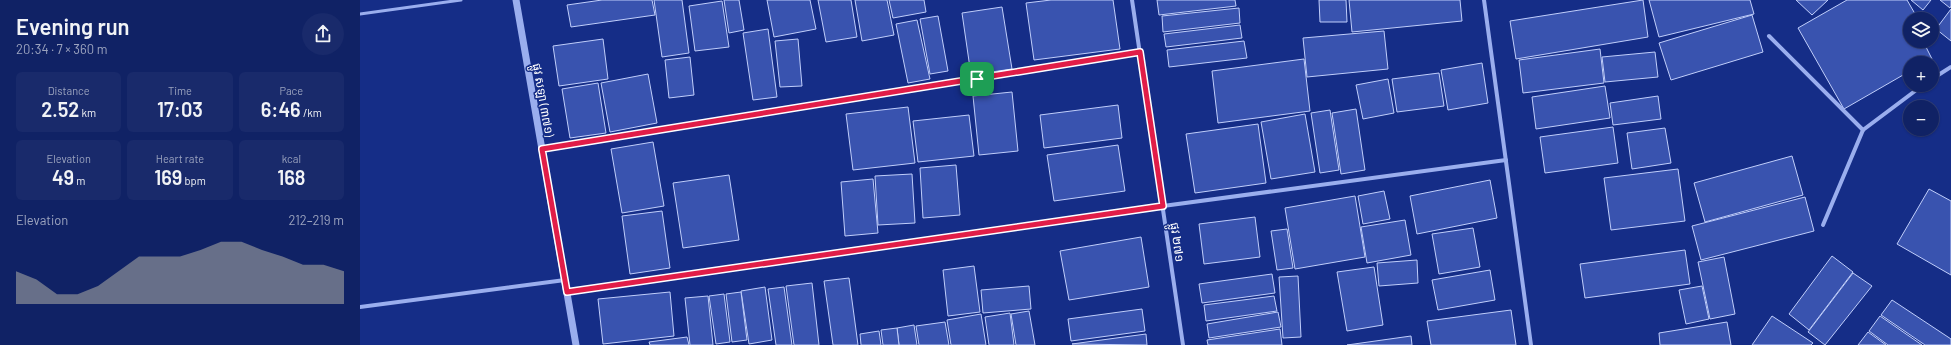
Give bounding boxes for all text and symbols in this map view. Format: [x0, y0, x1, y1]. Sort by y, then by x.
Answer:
map controls [1903, 12, 1939, 136]
button: layers [1903, 12, 1939, 48]
text: Evening run [16, 13, 130, 39]
button: share [302, 13, 344, 55]
text: 20:34 · 7 × 360 m [16, 41, 107, 57]
button: + [1903, 56, 1939, 92]
street label: ផ្លូវ សឡា (៣៧១) [526, 62, 558, 140]
pin [960, 62, 994, 96]
icon: arrive [966, 68, 988, 90]
text: Distance [48, 84, 90, 97]
text: Time [168, 84, 192, 97]
text: Pace [280, 84, 303, 97]
text: 2.52 [41, 97, 79, 121]
text: 17:03 [157, 97, 203, 121]
text: 6:46 [261, 97, 301, 121]
button: − [1903, 100, 1939, 136]
text: km [79, 106, 96, 119]
text: /km [301, 106, 322, 119]
text: Elevation [47, 152, 91, 165]
text: Heart rate [156, 152, 204, 165]
text: kcal [282, 152, 301, 165]
text: 49 [52, 165, 74, 189]
text: 169 [154, 165, 182, 189]
text: 168 [277, 165, 305, 189]
text: m [74, 174, 85, 187]
text: bpm [182, 174, 206, 187]
text: Elevation [16, 212, 68, 228]
text: 212–219 m [288, 212, 344, 228]
street label: ផ្លូវ ២៧១ [1164, 221, 1188, 263]

